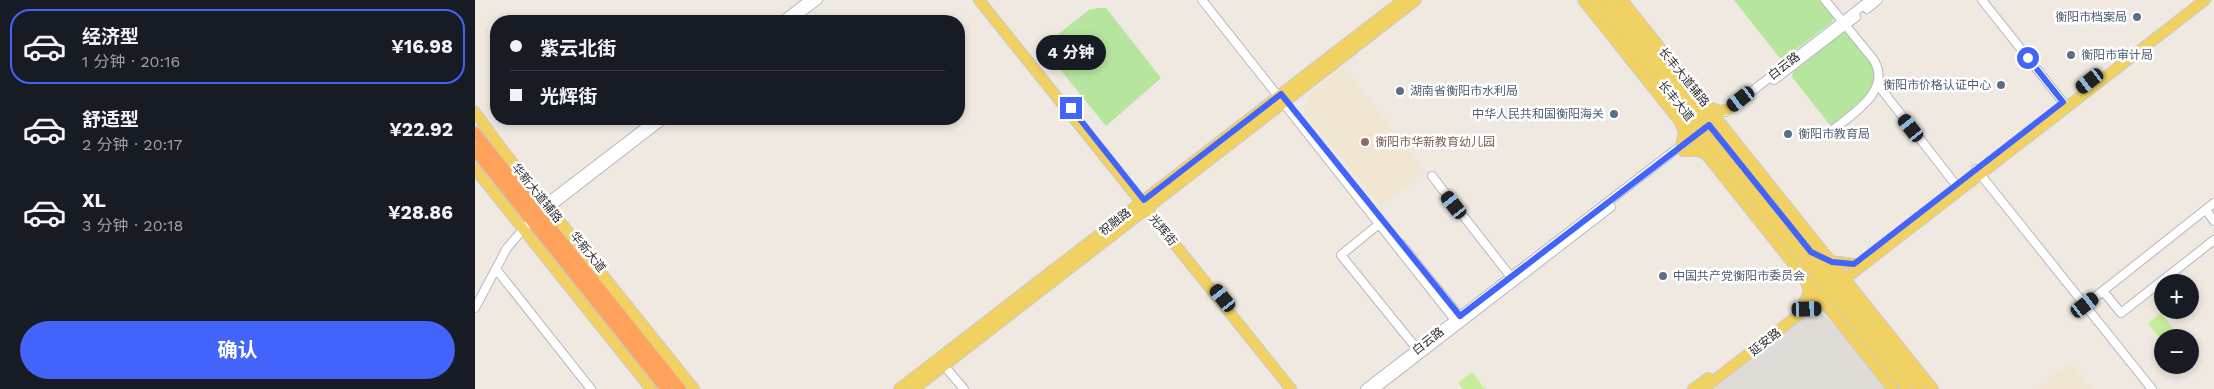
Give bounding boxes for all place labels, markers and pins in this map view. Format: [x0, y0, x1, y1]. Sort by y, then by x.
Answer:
place label: 衡阳市档案局 [2055, 10, 2127, 24]
marker: 衡阳市档案局 [2131, 11, 2143, 23]
place label: 衡阳市审计局 [2081, 48, 2153, 62]
marker: 衡阳市审计局 [2065, 49, 2077, 61]
place label: 衡阳市价格认证中心 [1883, 78, 1991, 92]
marker: 衡阳市价格认证中心 [1995, 79, 2007, 91]
place label: 湖南省衡阳市水利局 [1410, 84, 1518, 98]
marker: 湖南省衡阳市水利局 [1394, 85, 1406, 97]
place label: 中华人民共和国衡阳海关 [1472, 107, 1604, 121]
marker: 中华人民共和国衡阳海关 [1608, 108, 1620, 120]
place label: 衡阳市教育局 [1798, 127, 1870, 141]
marker: 衡阳市教育局 [1782, 128, 1794, 140]
place label: 衡阳市华新教育幼儿园 [1375, 135, 1495, 149]
marker: 衡阳市华新教育幼儿园 [1359, 136, 1371, 148]
place label: 中国共产党衡阳市委员会 [1673, 269, 1805, 283]
marker: 中国共产党衡阳市委员会 [1657, 270, 1669, 282]

